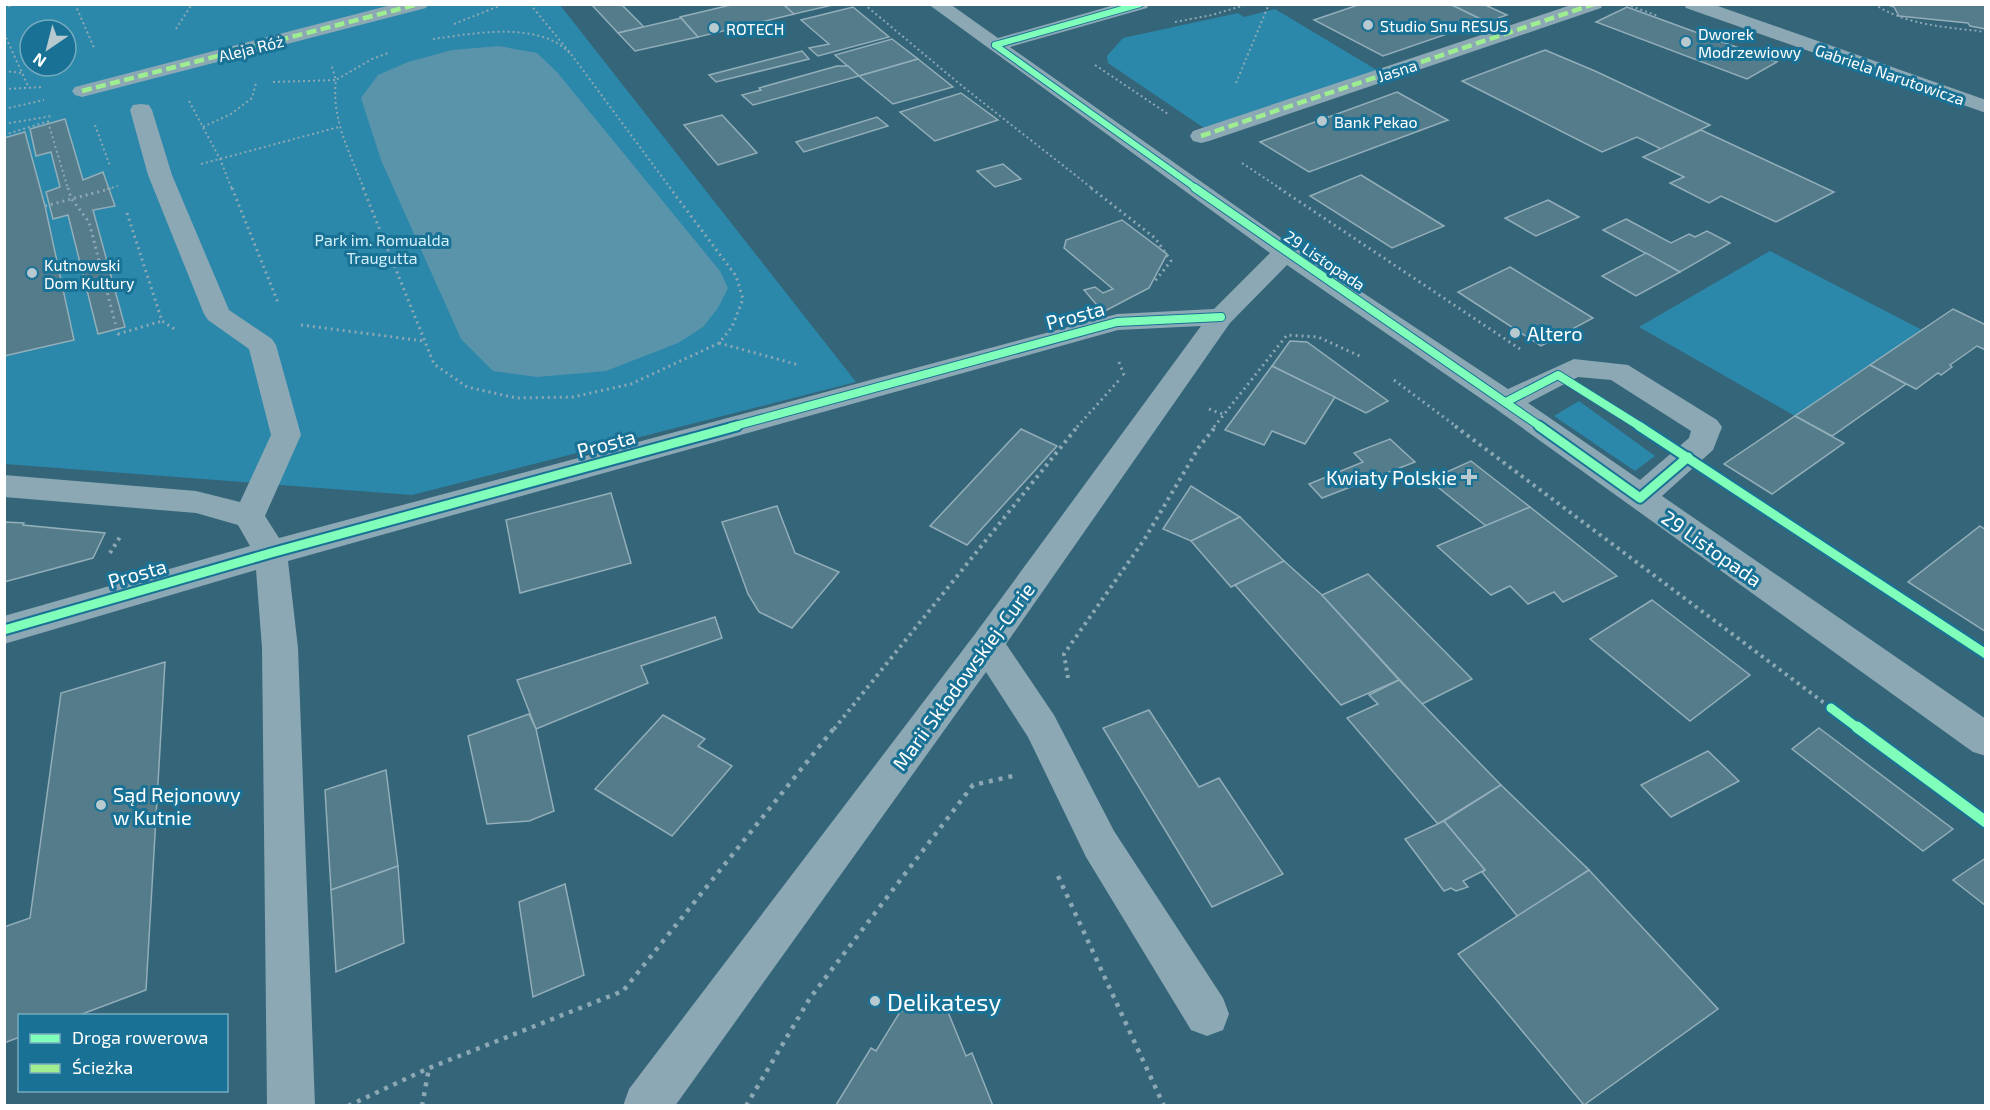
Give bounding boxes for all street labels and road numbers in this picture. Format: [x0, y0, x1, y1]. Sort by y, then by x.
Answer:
street label: Aleja Róż [216, 31, 286, 66]
street label: Gabriela Narutowicza [1813, 40, 1967, 108]
street label: Jasna [1375, 55, 1419, 85]
street label: 29 Listopada [1281, 226, 1369, 294]
street label: Prosta [1043, 296, 1107, 334]
street label: Prosta [574, 424, 638, 462]
street label: 29 Listopada [1657, 505, 1767, 591]
street label: Prosta [105, 553, 169, 593]
street label: Marii Skłodowskiej-Curie [887, 578, 1039, 774]

